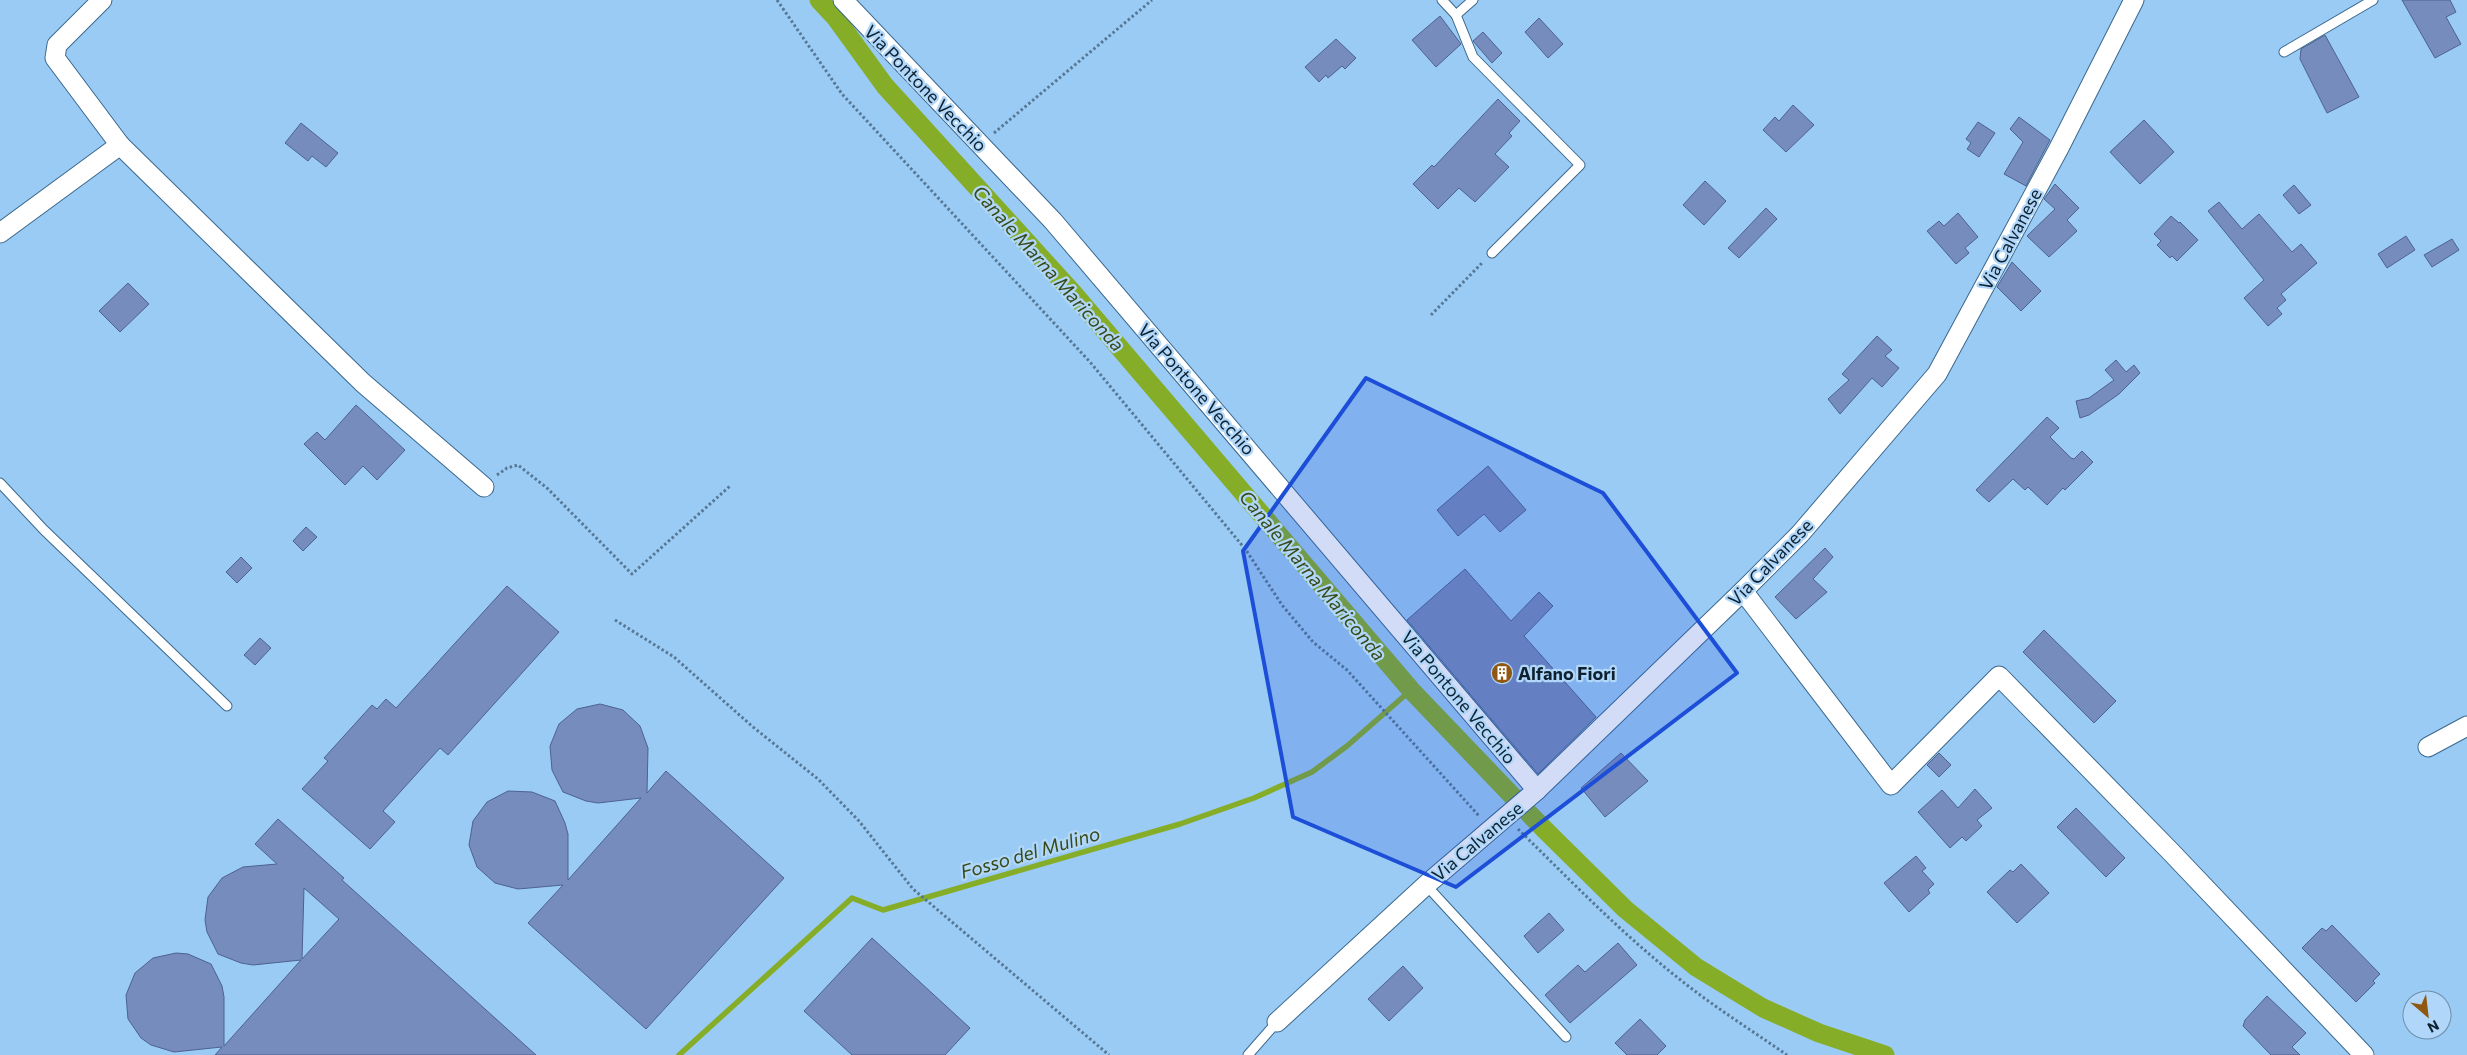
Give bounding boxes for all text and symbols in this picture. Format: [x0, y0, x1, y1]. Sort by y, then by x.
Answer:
street label: Via Pontone Vecchio [860, 20, 992, 156]
water label: Canale Marna Mariconda [968, 180, 1130, 356]
street label: Via Calvanese [1974, 184, 2046, 294]
street label: Via Pontone Vecchio [1134, 319, 1260, 459]
water label: Canale Marna Mariconda [1235, 485, 1391, 665]
street label: Via Calvanese [1723, 514, 1817, 610]
street label: Via Pontone Vecchio [1397, 626, 1521, 768]
building icon: Alfano Fiori [1490, 661, 1514, 685]
place label: Alfano Fiori [1518, 662, 1616, 684]
street label: Via Calvanese [1427, 797, 1527, 885]
water label: Fosso del Mulino [958, 821, 1102, 883]
north arrow [2402, 990, 2452, 1040]
text: N [2425, 1017, 2442, 1037]

